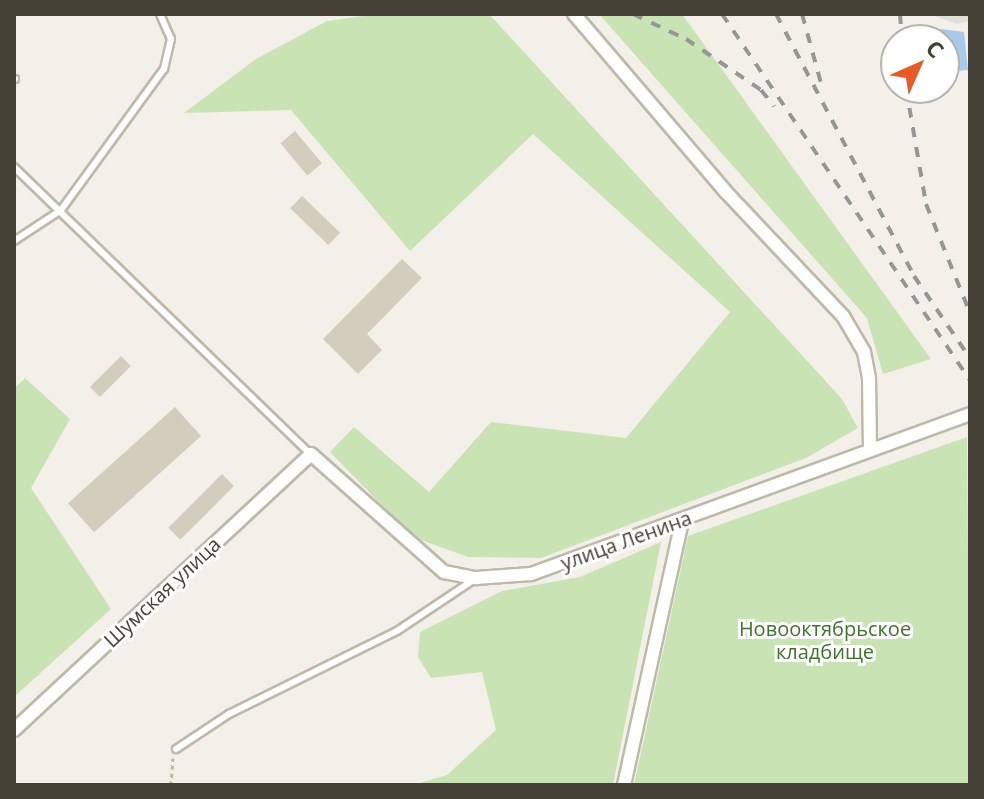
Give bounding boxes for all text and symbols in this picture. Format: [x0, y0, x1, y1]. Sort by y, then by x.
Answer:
north arrow [880, 24, 960, 104]
text: С [920, 33, 951, 64]
street label: улица Ленина [557, 505, 695, 575]
street label: Шумская улица [99, 532, 225, 652]
park label: Новооктябрьское кладбище [739, 616, 911, 663]

